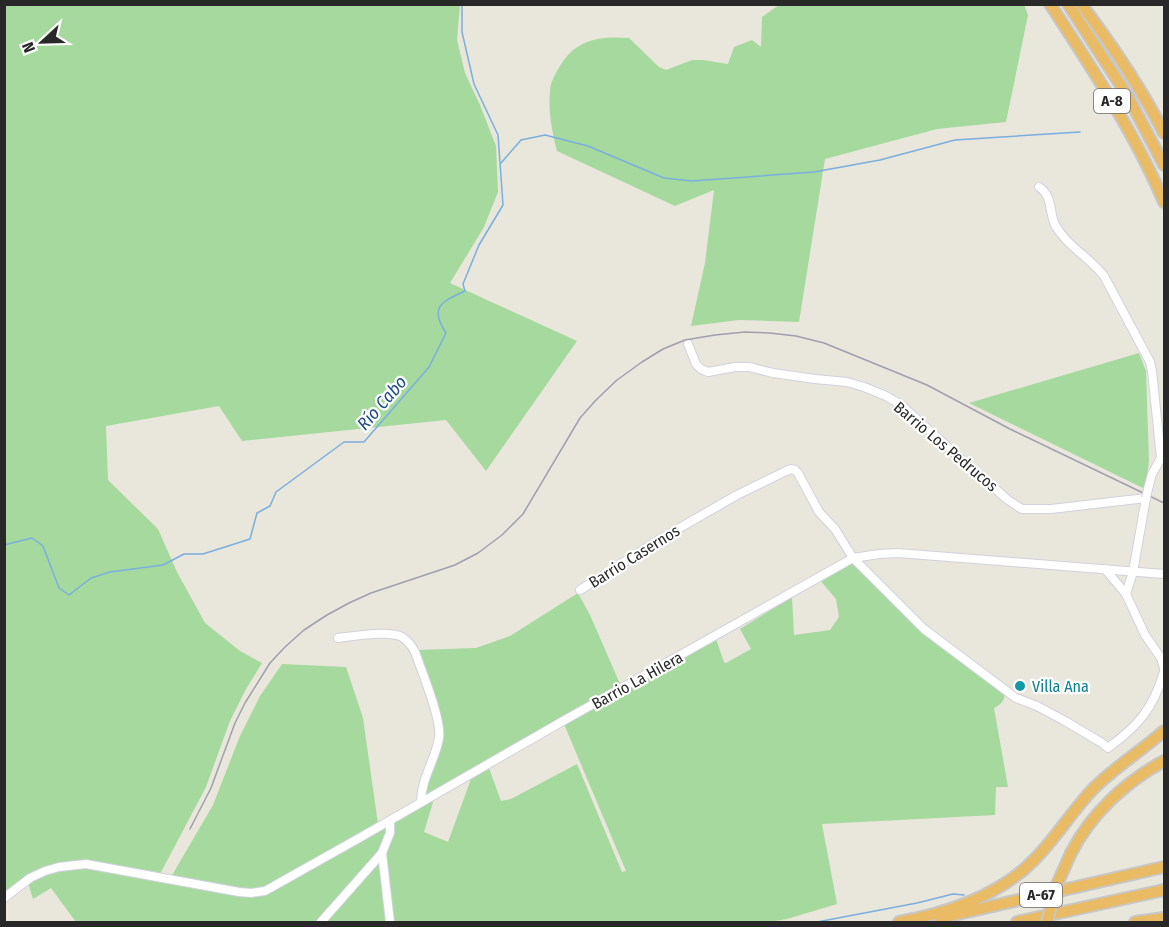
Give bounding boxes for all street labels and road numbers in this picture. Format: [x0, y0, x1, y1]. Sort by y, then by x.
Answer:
road number: A-8 [1094, 89, 1130, 113]
street label: Barrio Los Pedrucos [890, 397, 1002, 495]
street label: Barrio Casernos [585, 521, 683, 592]
street label: Barrio La Hilera [588, 648, 686, 713]
road number: A-67 [1020, 883, 1062, 907]

